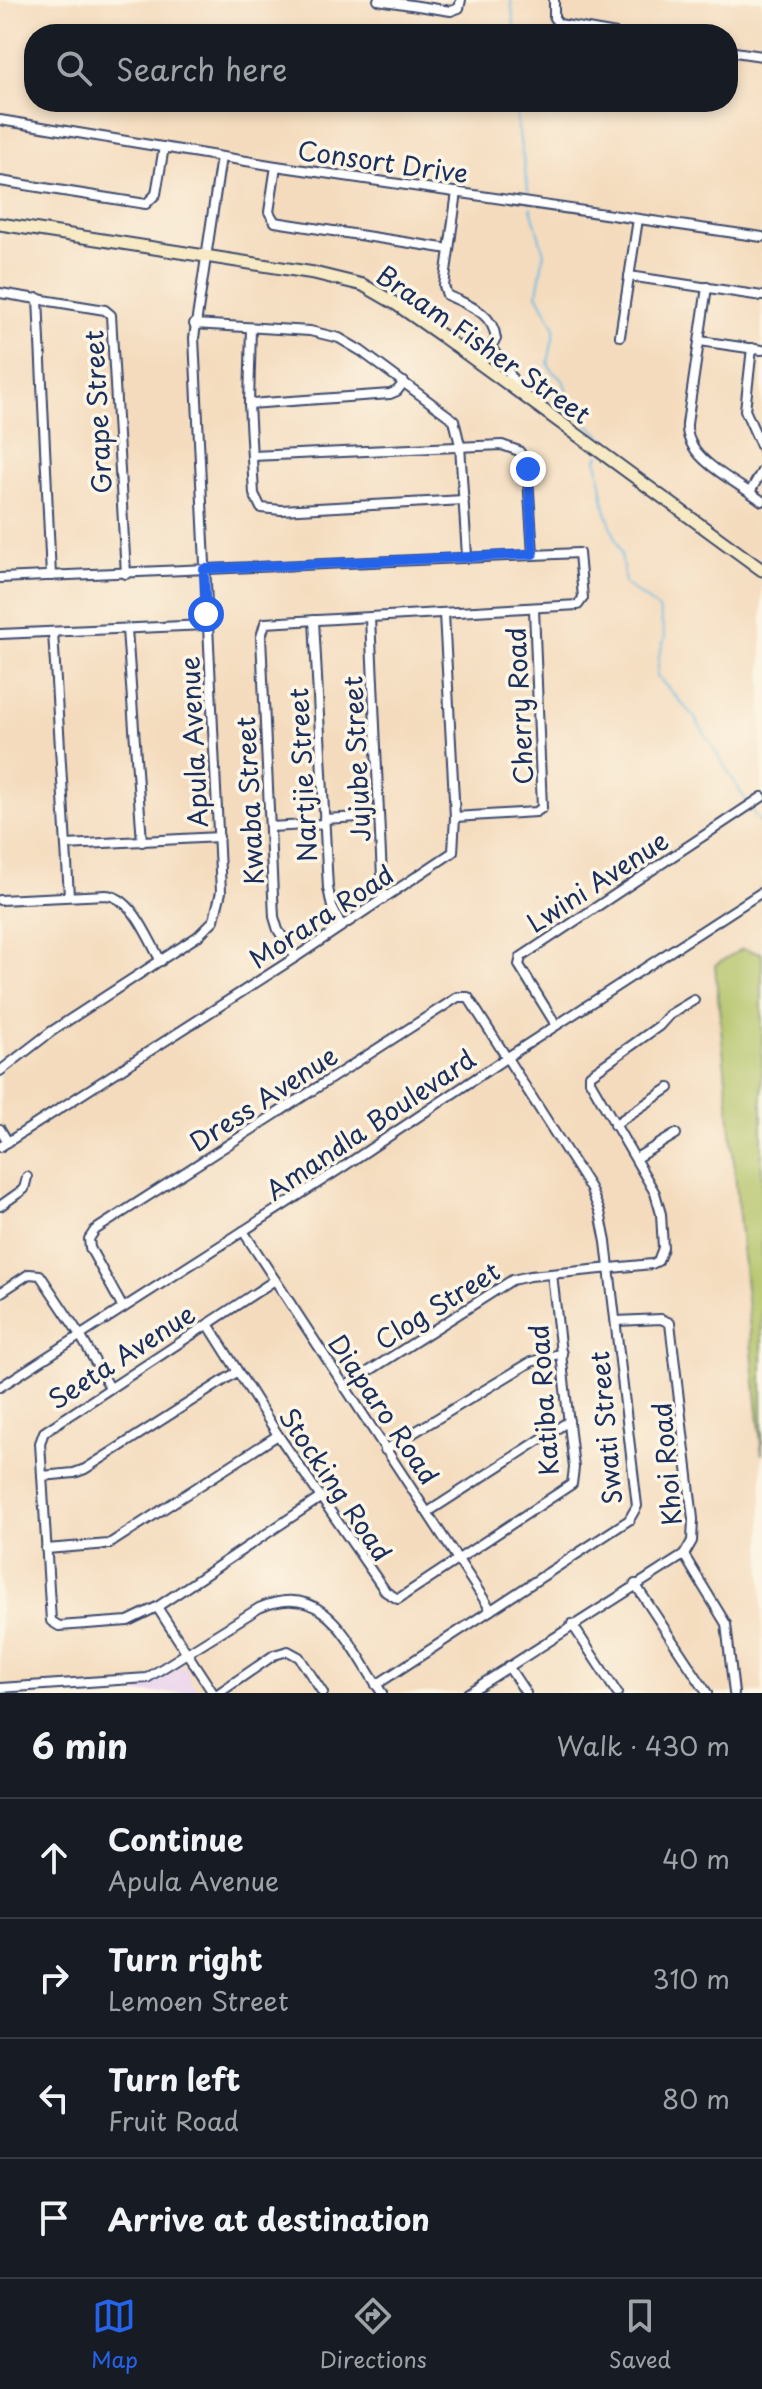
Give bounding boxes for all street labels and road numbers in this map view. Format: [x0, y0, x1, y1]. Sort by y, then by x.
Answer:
street label: Consort Drive [295, 130, 471, 192]
street label: Braam Fisher Street [369, 255, 599, 433]
street label: Grape Street [73, 329, 121, 495]
street label: Cherry Road [495, 626, 543, 786]
street label: Apula Avenue [169, 655, 217, 829]
street label: Jujube Street [332, 675, 380, 843]
street label: Nartjie Street [278, 687, 326, 863]
street label: Kwaba Street [225, 716, 273, 886]
street label: Lwini Avenue [518, 820, 676, 942]
street label: Morara Road [241, 855, 401, 977]
street label: Dress Avenue [181, 1035, 345, 1161]
street label: Amandla Boulevard [257, 1039, 483, 1209]
street label: Clog Street [367, 1251, 507, 1359]
street label: Seeta Avenue [40, 1294, 202, 1418]
street label: Katiba Road [518, 1323, 568, 1477]
street label: Diaparo Road [319, 1326, 449, 1492]
street label: Swati Street [579, 1350, 631, 1506]
street label: Stocking Road [270, 1399, 402, 1569]
street label: Khoi Road [641, 1401, 691, 1527]

